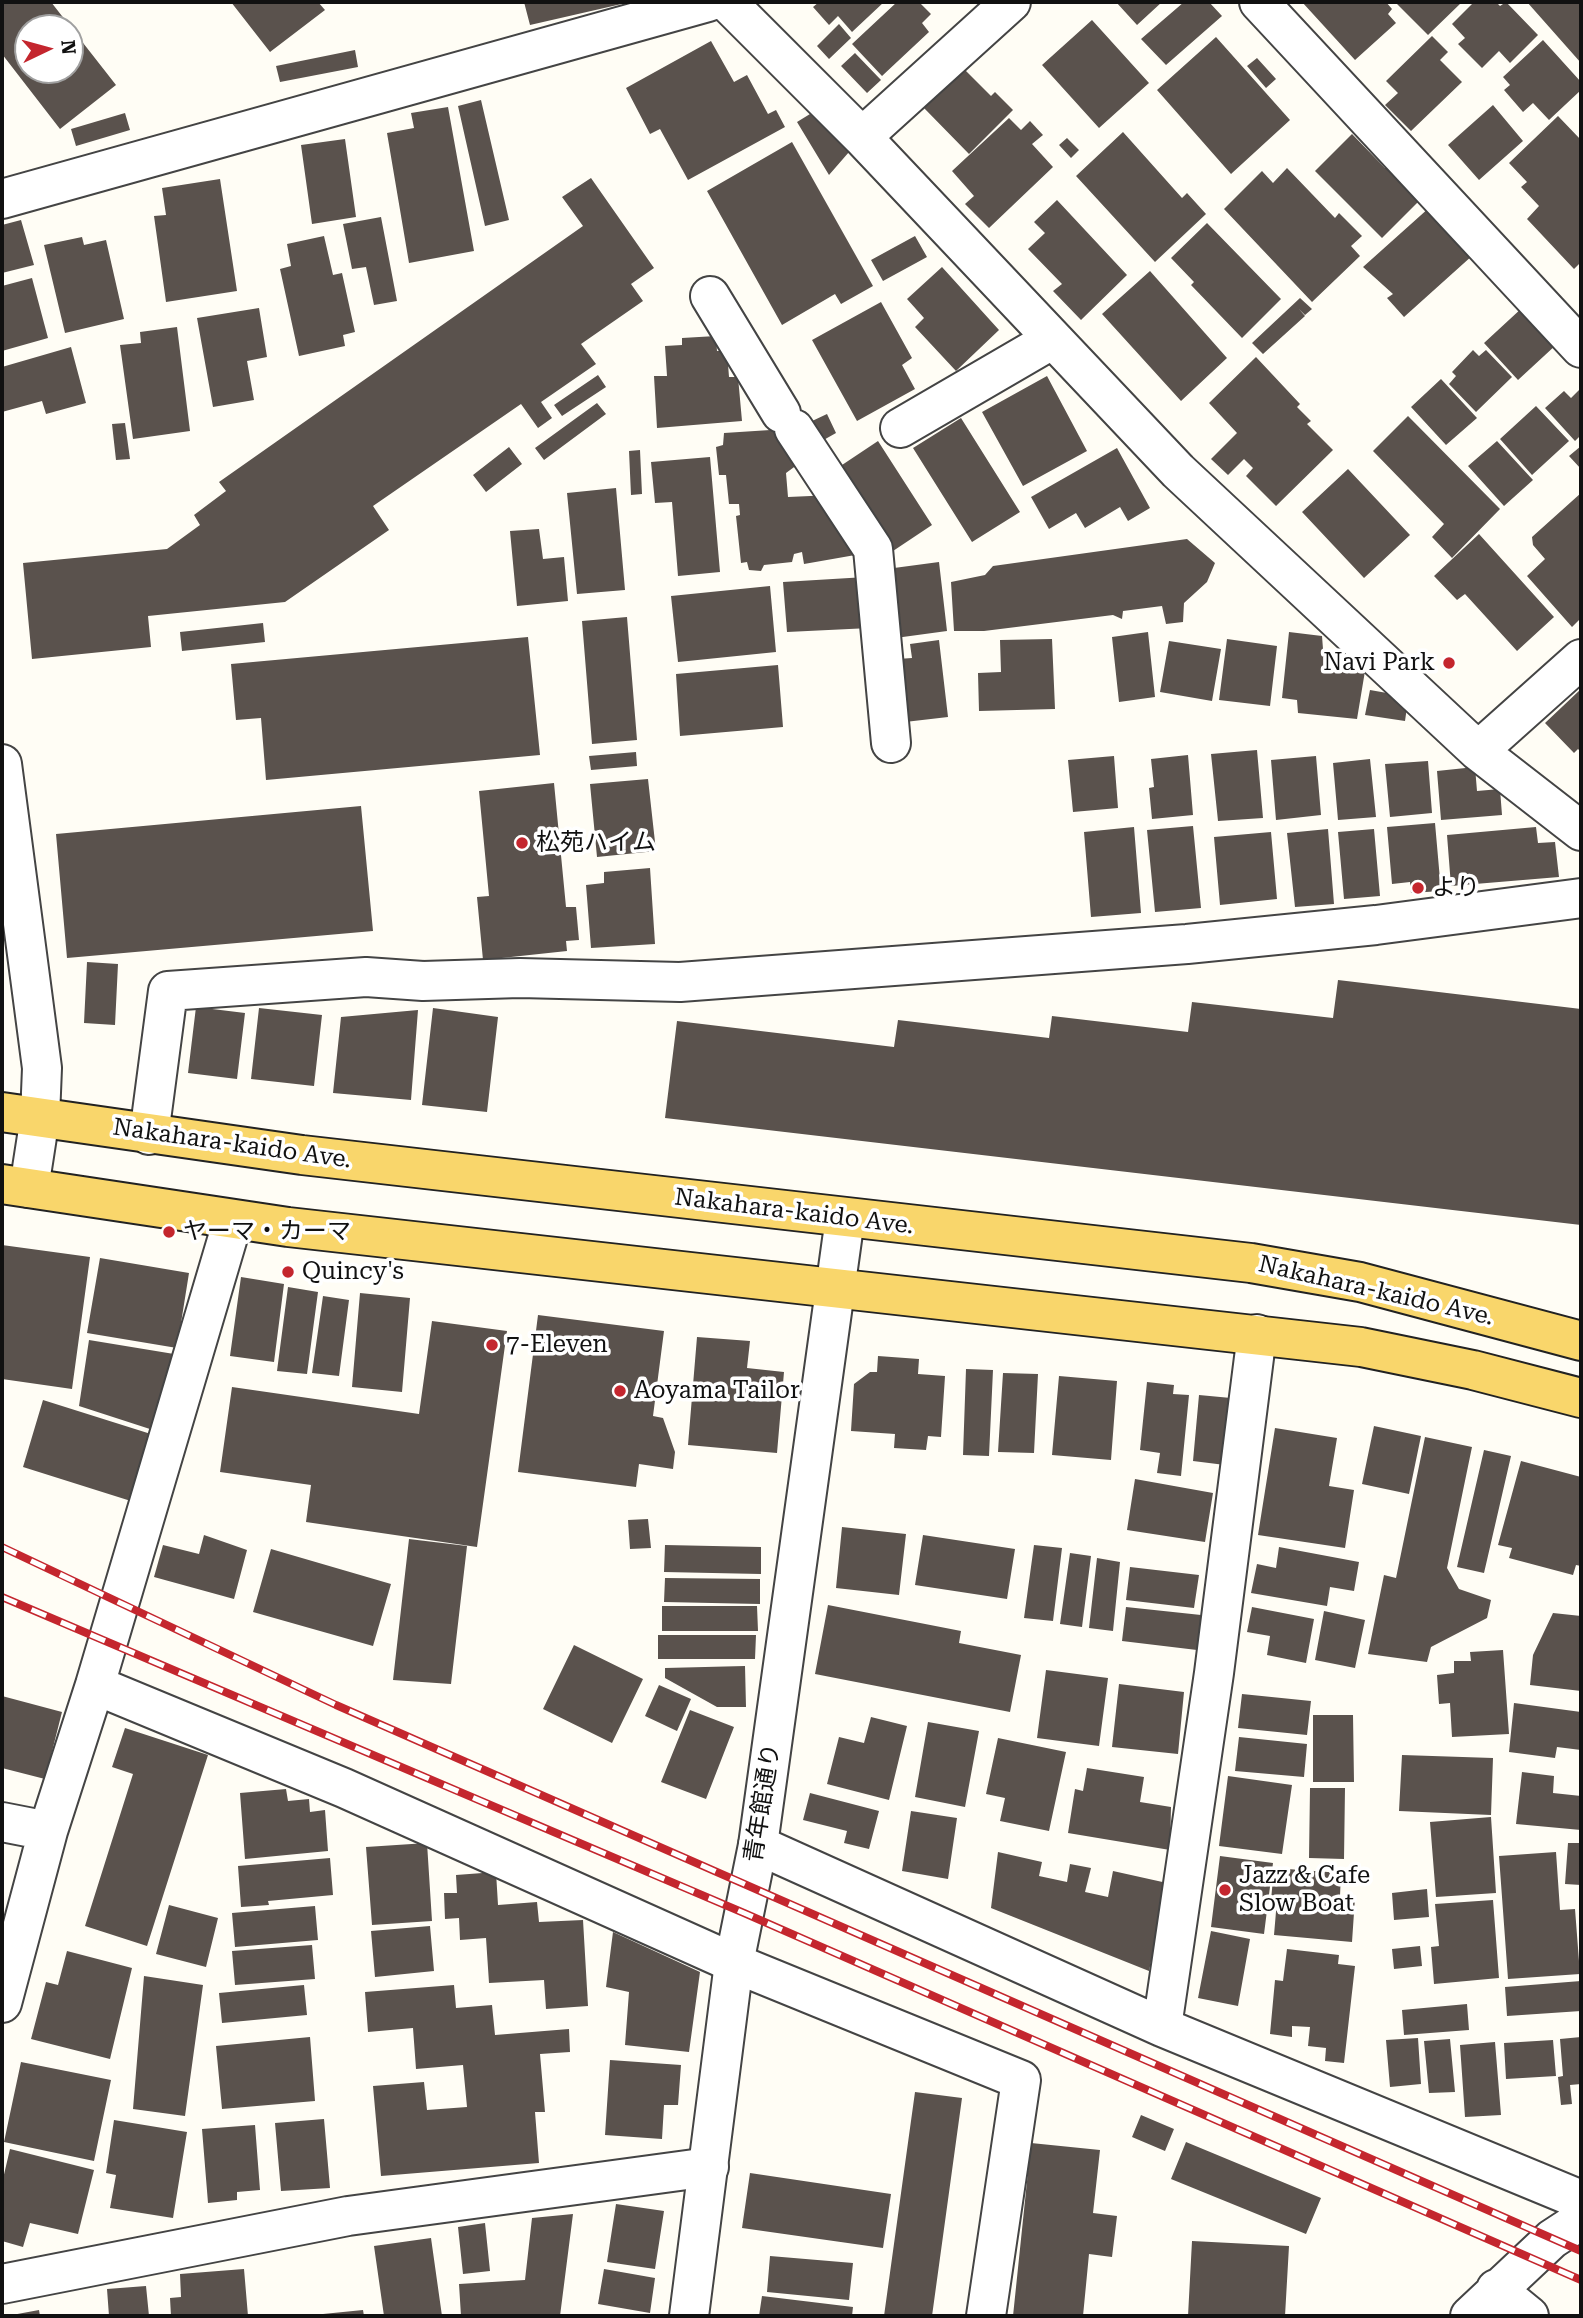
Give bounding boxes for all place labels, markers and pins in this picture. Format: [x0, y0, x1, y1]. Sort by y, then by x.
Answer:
place label: Navi Park [1323, 649, 1435, 677]
marker: Navi Park [1441, 655, 1457, 671]
place label: 松苑ハイム [536, 829, 656, 857]
marker: 松苑ハイム [514, 835, 530, 851]
place label: より [1432, 874, 1480, 902]
marker: より [1410, 880, 1426, 896]
place label: ヤーマ・カーマ [183, 1218, 351, 1246]
marker: ヤーマ・カーマ [161, 1224, 177, 1240]
place label: Quincy's [302, 1258, 404, 1286]
marker: Quincy's [280, 1264, 296, 1280]
place label: 7-Eleven [506, 1331, 608, 1359]
marker: 7-Eleven [484, 1337, 500, 1353]
place label: Aoyama Tailor [634, 1377, 800, 1405]
marker: Aoyama Tailor [612, 1383, 628, 1399]
place label: Jazz & Cafe Slow Boat [1239, 1862, 1370, 1918]
marker: Jazz & Cafe Slow Boat [1217, 1882, 1233, 1898]

